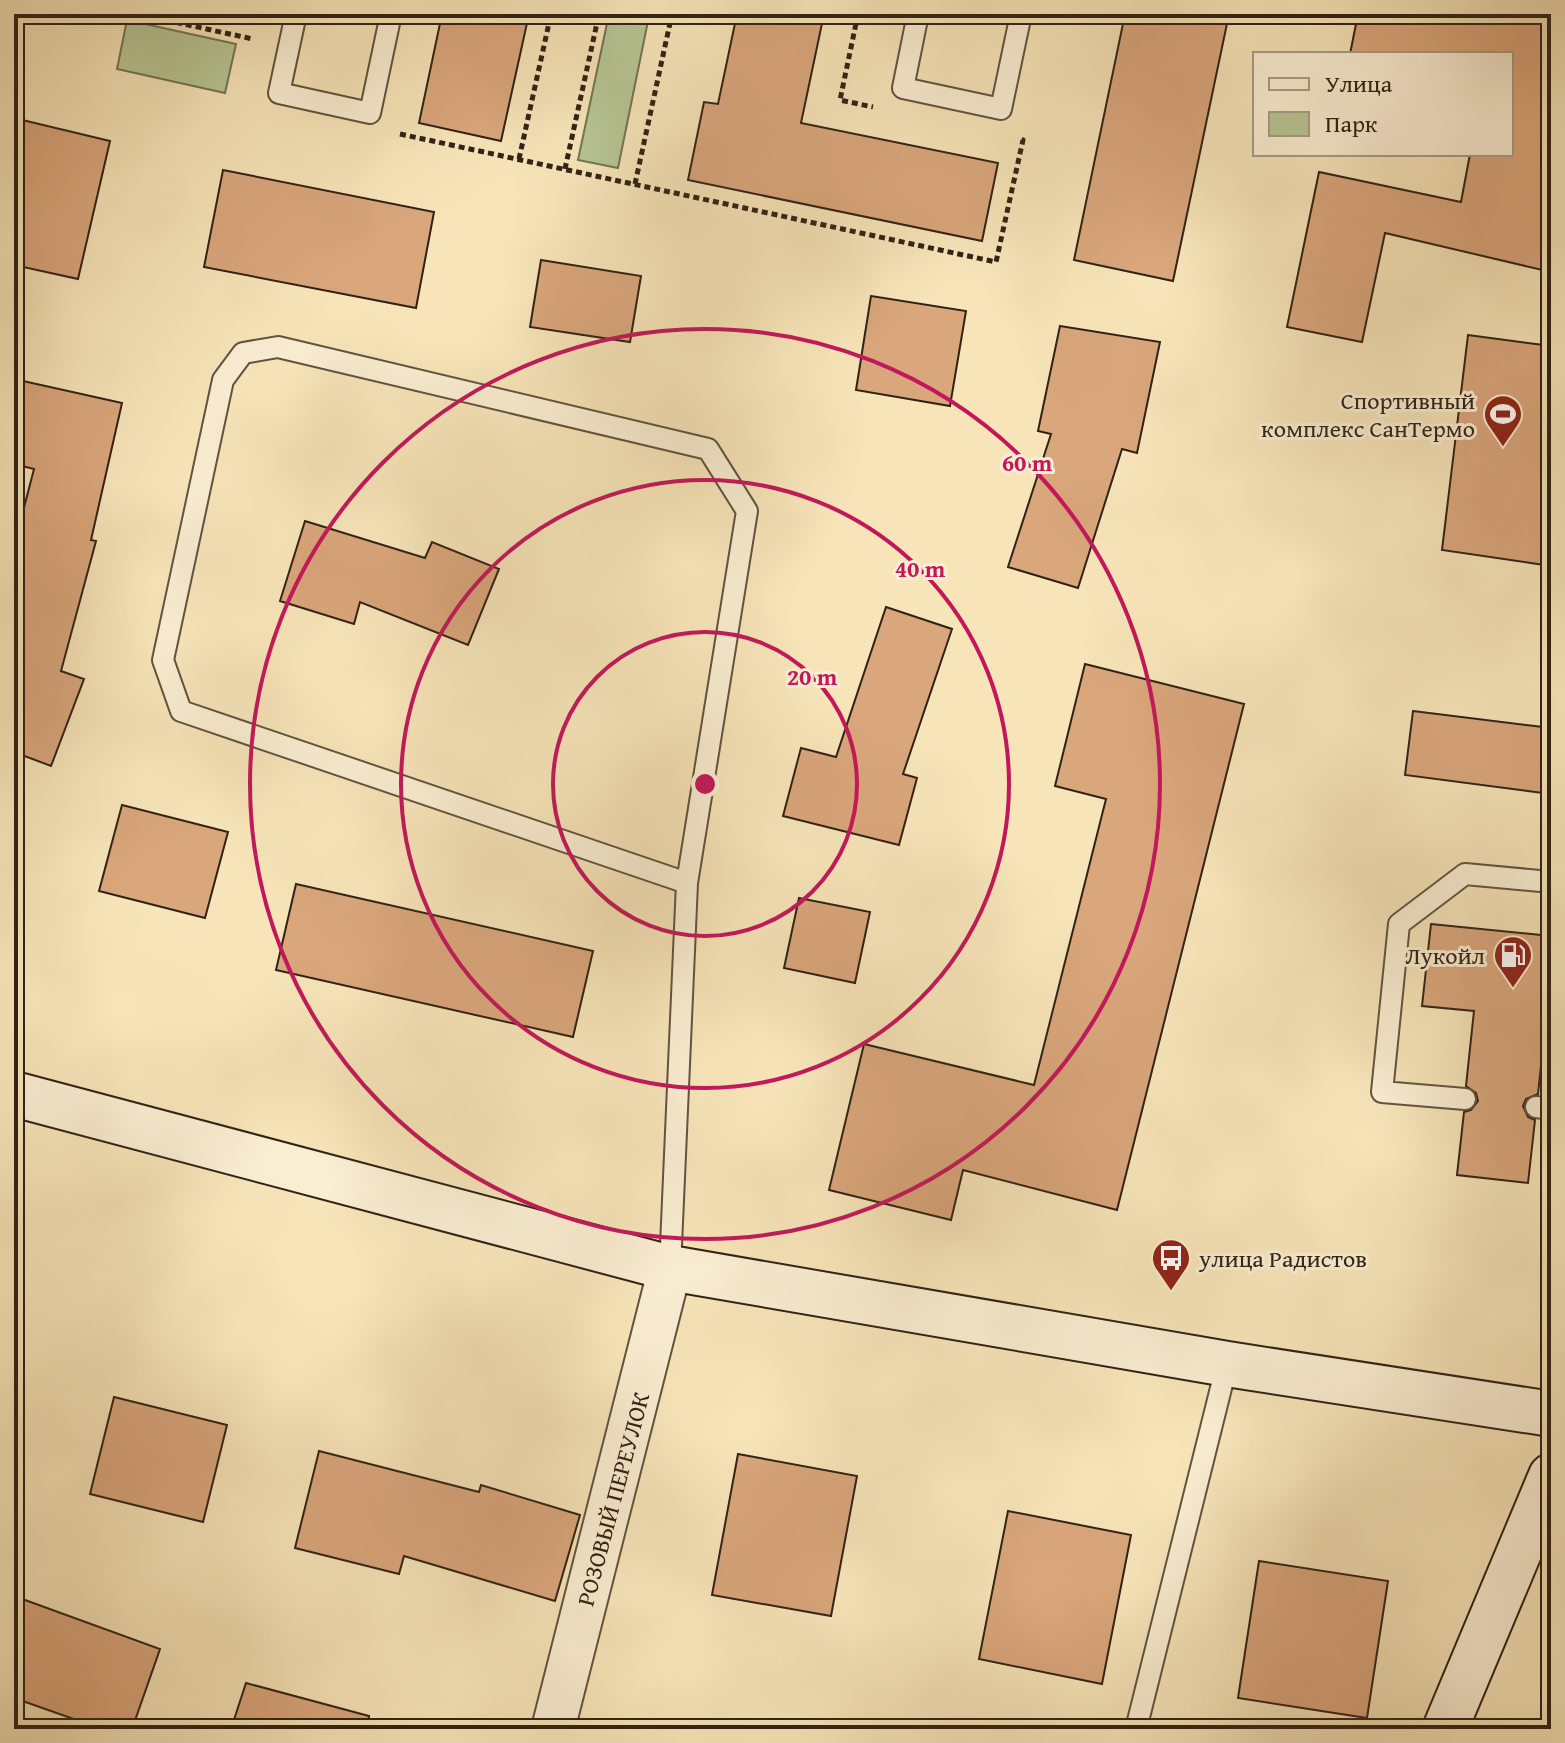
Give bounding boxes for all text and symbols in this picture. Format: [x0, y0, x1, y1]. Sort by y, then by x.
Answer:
legend [1253, 52, 1513, 156]
text: Улица [1325, 66, 1393, 101]
text: Парк [1325, 106, 1378, 141]
place label: Спортивный комплекс СанТермо [1261, 383, 1475, 446]
sports icon: Спортивный комплекс СанТермо [1482, 393, 1524, 448]
text: 60 m [1002, 445, 1053, 480]
text: 40 m [895, 551, 946, 586]
text: 20 m [787, 659, 838, 694]
centre of rings [691, 770, 719, 798]
fuel station icon: Лукойл [1492, 934, 1534, 989]
place label: Лукойл [1405, 938, 1485, 973]
bus stop icon: улица Радистов [1150, 1237, 1192, 1292]
place label: улица Радистов [1198, 1241, 1367, 1276]
street label: РОЗОВЫЙ ПЕРЕУЛОК [568, 1388, 658, 1610]

